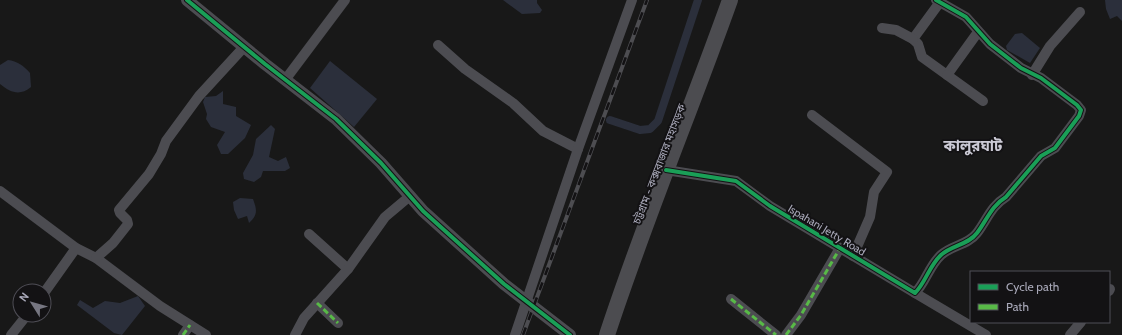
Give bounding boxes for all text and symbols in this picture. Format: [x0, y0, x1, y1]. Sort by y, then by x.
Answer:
street label: চট্টগ্রাম - কক্সবাজার মহাসড়ক [629, 102, 688, 227]
district label: কালুরঘাট [943, 137, 1003, 156]
street label: Ispahani Jetty Road [785, 201, 869, 259]
legend [970, 271, 1110, 323]
text: Cycle path [1006, 279, 1059, 294]
north arrow [12, 283, 52, 323]
text: N [16, 290, 32, 304]
text: Path [1006, 299, 1029, 314]

